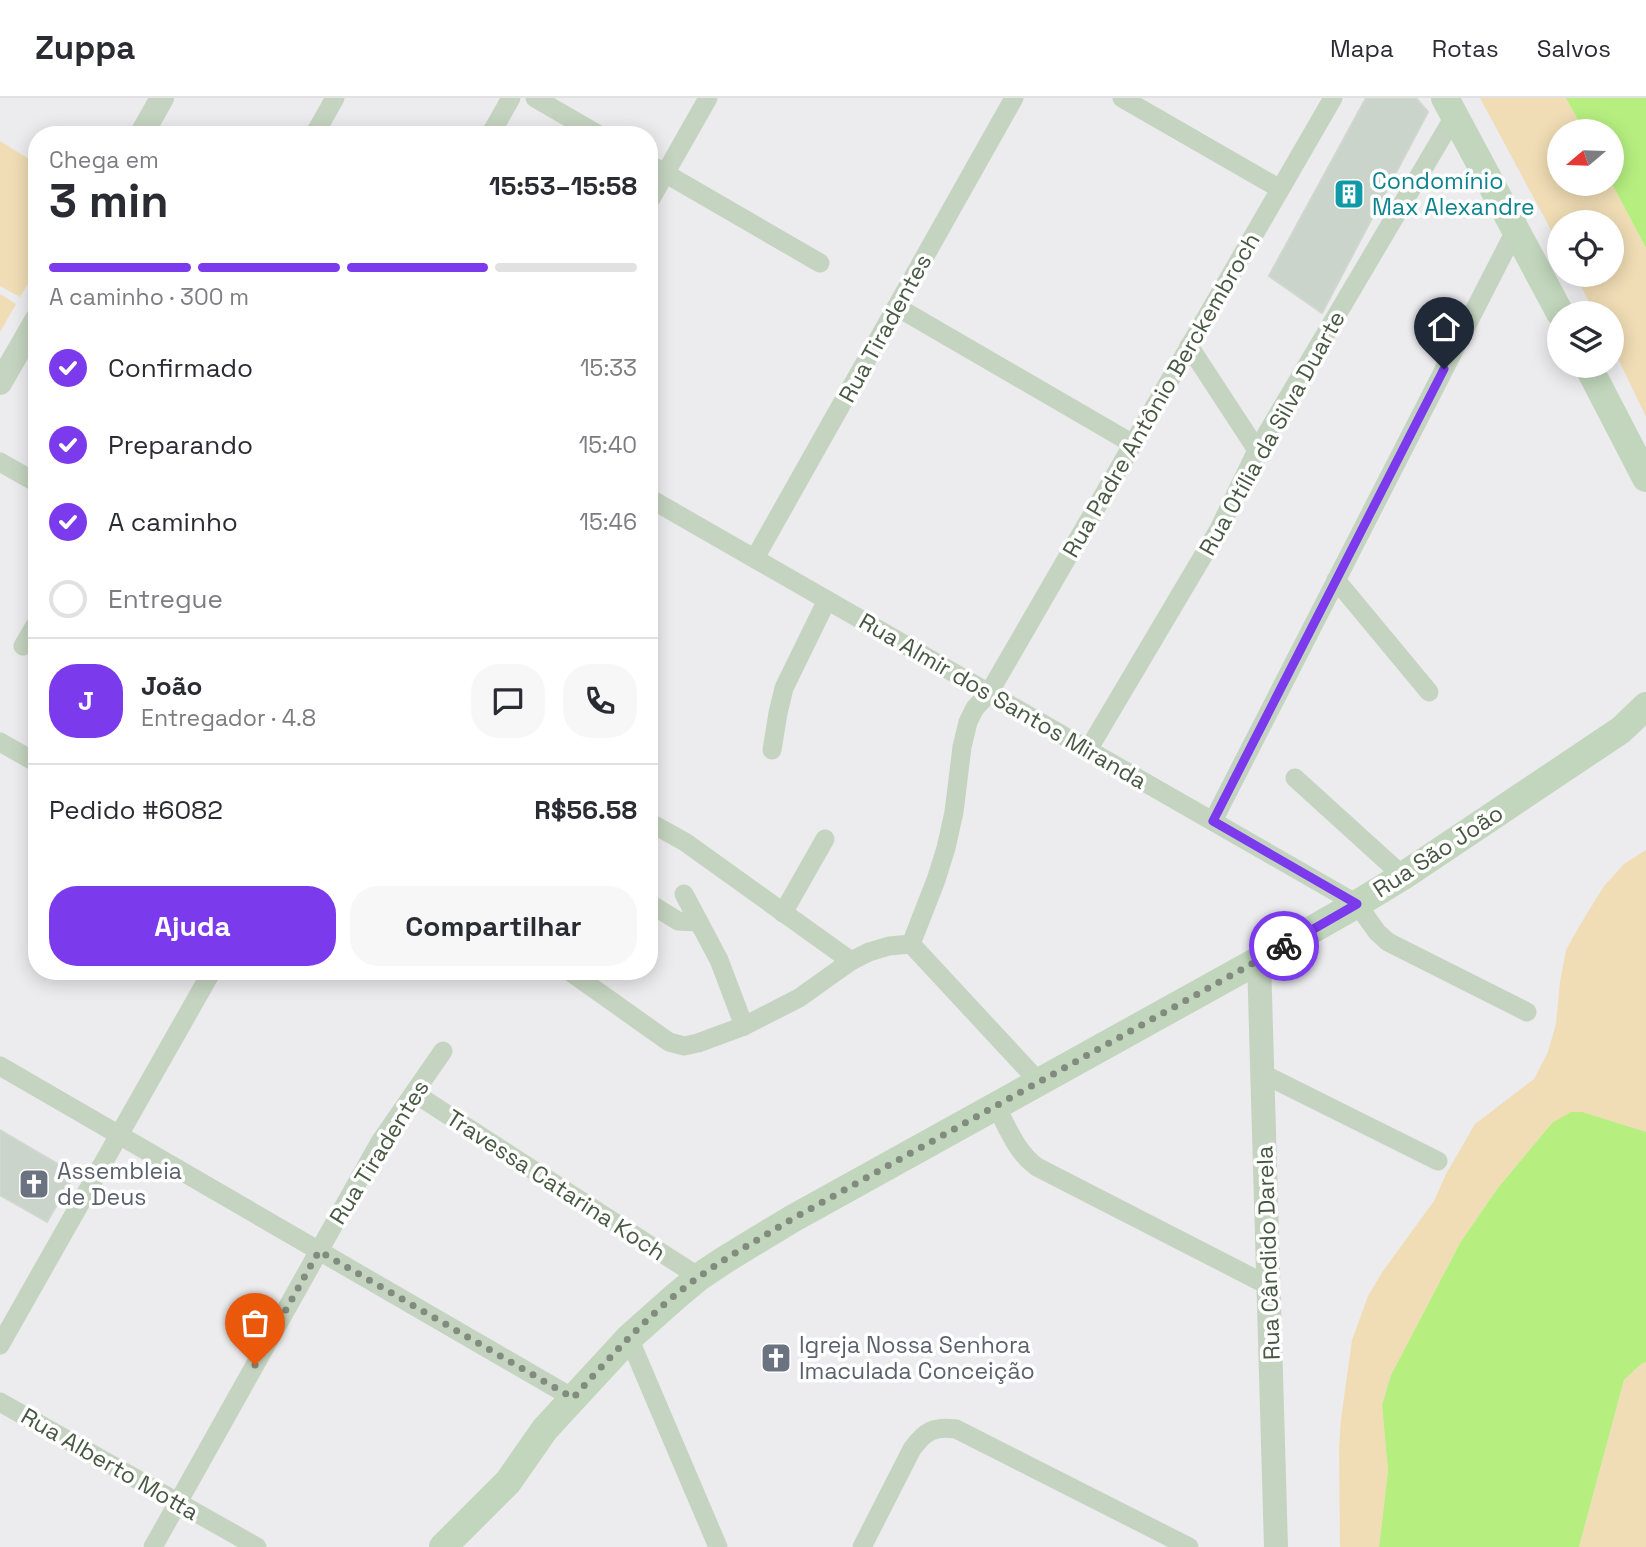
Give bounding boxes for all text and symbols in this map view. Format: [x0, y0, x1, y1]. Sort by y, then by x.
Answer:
text: Zuppa [35, 27, 135, 69]
text: Mapa [1330, 33, 1394, 64]
text: Rotas [1432, 33, 1499, 64]
text: Salvos [1537, 33, 1611, 64]
north arrow [1547, 119, 1624, 196]
map controls [1547, 119, 1624, 378]
text: Chega em [49, 145, 159, 175]
place label: Condomínio Max Alexandre [1372, 166, 1535, 222]
text: 15:53–15:58 [489, 169, 637, 203]
text: 3 min [49, 172, 169, 230]
building icon: Condomínio Max Alexandre [1332, 177, 1366, 211]
button: locate [1547, 210, 1624, 287]
street label: Rua Padre Antônio Berckembroch [1055, 227, 1267, 563]
street label: Rua Tiradentes [832, 248, 938, 408]
text: A caminho · 300 m [49, 282, 249, 312]
pin [1414, 297, 1474, 369]
button: layers [1547, 301, 1624, 378]
street label: Rua Otília da Silva Duarte [1192, 305, 1352, 561]
icon: home [1425, 308, 1463, 346]
icon: check [49, 349, 87, 387]
text: Confirmado [108, 351, 253, 385]
text: 15:33 [580, 353, 637, 383]
icon: check [49, 426, 87, 464]
text: Preparando [108, 428, 253, 462]
text: 15:40 [579, 430, 637, 460]
icon: check [49, 503, 87, 541]
text: A caminho [108, 505, 238, 539]
text: 15:46 [579, 507, 637, 537]
text: Entregue [108, 582, 223, 616]
street label: Rua Almir dos Santos Miranda [854, 606, 1152, 796]
button: chat [471, 664, 545, 738]
button: phone [563, 664, 637, 738]
text: João [141, 669, 202, 703]
text: J [78, 684, 94, 718]
text: Entregador · 4.8 [141, 703, 316, 733]
text: Pedido #6082 [49, 793, 223, 827]
text: R$56.58 [534, 793, 637, 827]
street label: Rua São João [1367, 798, 1509, 904]
button: Ajuda [49, 886, 336, 966]
button: Compartilhar [350, 886, 637, 966]
courier [1249, 911, 1319, 981]
icon: bike [1265, 927, 1303, 965]
street label: Rua Tiradentes [322, 1074, 436, 1230]
street label: Travessa Catarina Koch [441, 1103, 671, 1267]
street label: Rua Cândido Darela [1249, 1145, 1287, 1361]
place label: Assembleia de Deus [57, 1156, 182, 1212]
church icon: Assembleia de Deus [17, 1167, 51, 1201]
pin [225, 1293, 285, 1365]
icon: bag [236, 1304, 274, 1342]
place label: Igreja Nossa Senhora Imaculada Conceição [799, 1330, 1035, 1386]
church icon: Igreja Nossa Senhora Imaculada Conceição [759, 1341, 793, 1375]
street label: Rua Alberto Motta [16, 1401, 204, 1527]

